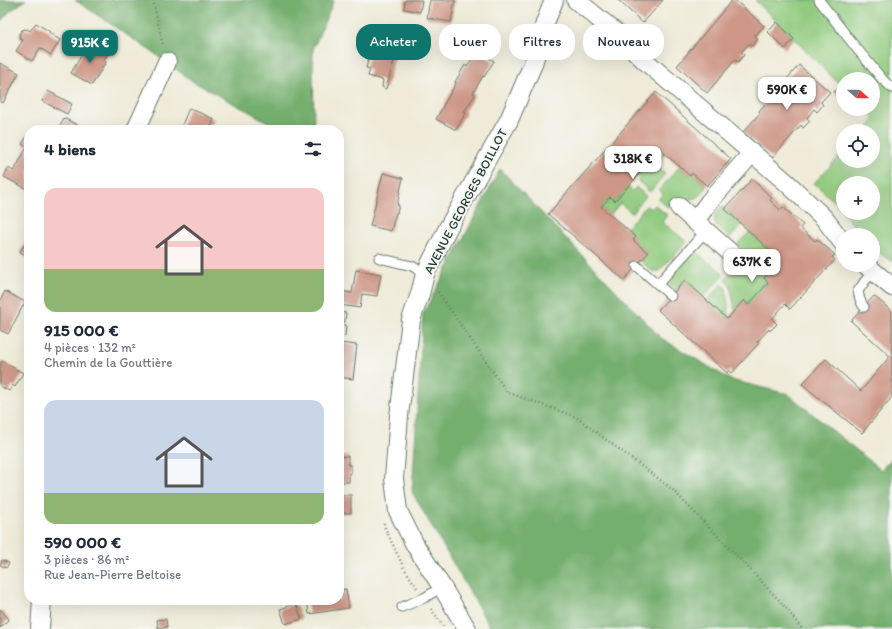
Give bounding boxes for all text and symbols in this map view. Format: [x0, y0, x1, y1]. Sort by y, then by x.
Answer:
chip: Acheter [356, 24, 431, 60]
chip: Louer [439, 24, 501, 60]
chip: Filtres [509, 24, 575, 60]
chip: Nouveau [583, 24, 664, 60]
pin: 915K € [57, 30, 123, 64]
text: 915K € [71, 35, 109, 50]
north arrow [836, 72, 880, 116]
map controls [836, 72, 880, 272]
pin: 590K € [754, 77, 820, 111]
text: 590K € [767, 82, 807, 97]
button: locate [836, 124, 880, 168]
street label: AVENUE GEORGES BOILLOT [421, 125, 511, 277]
icon: filters [302, 138, 324, 160]
text: 4 biens [44, 139, 96, 159]
pin: 318K € [600, 146, 666, 180]
text: 318K € [614, 151, 652, 166]
button: + [836, 176, 880, 220]
icon: home [148, 214, 220, 286]
button: − [836, 228, 880, 272]
pin: 637K € [719, 249, 785, 283]
text: 637K € [732, 254, 772, 269]
text: 915 000 € [44, 320, 118, 340]
text: 4 pièces · 132 m² [44, 340, 136, 355]
text: Chemin de la Gouttière [44, 355, 172, 370]
icon: home [148, 426, 220, 498]
text: 590 000 € [44, 532, 121, 552]
text: 3 pièces · 86 m² [44, 552, 129, 567]
text: Rue Jean-Pierre Beltoise [44, 567, 181, 582]

